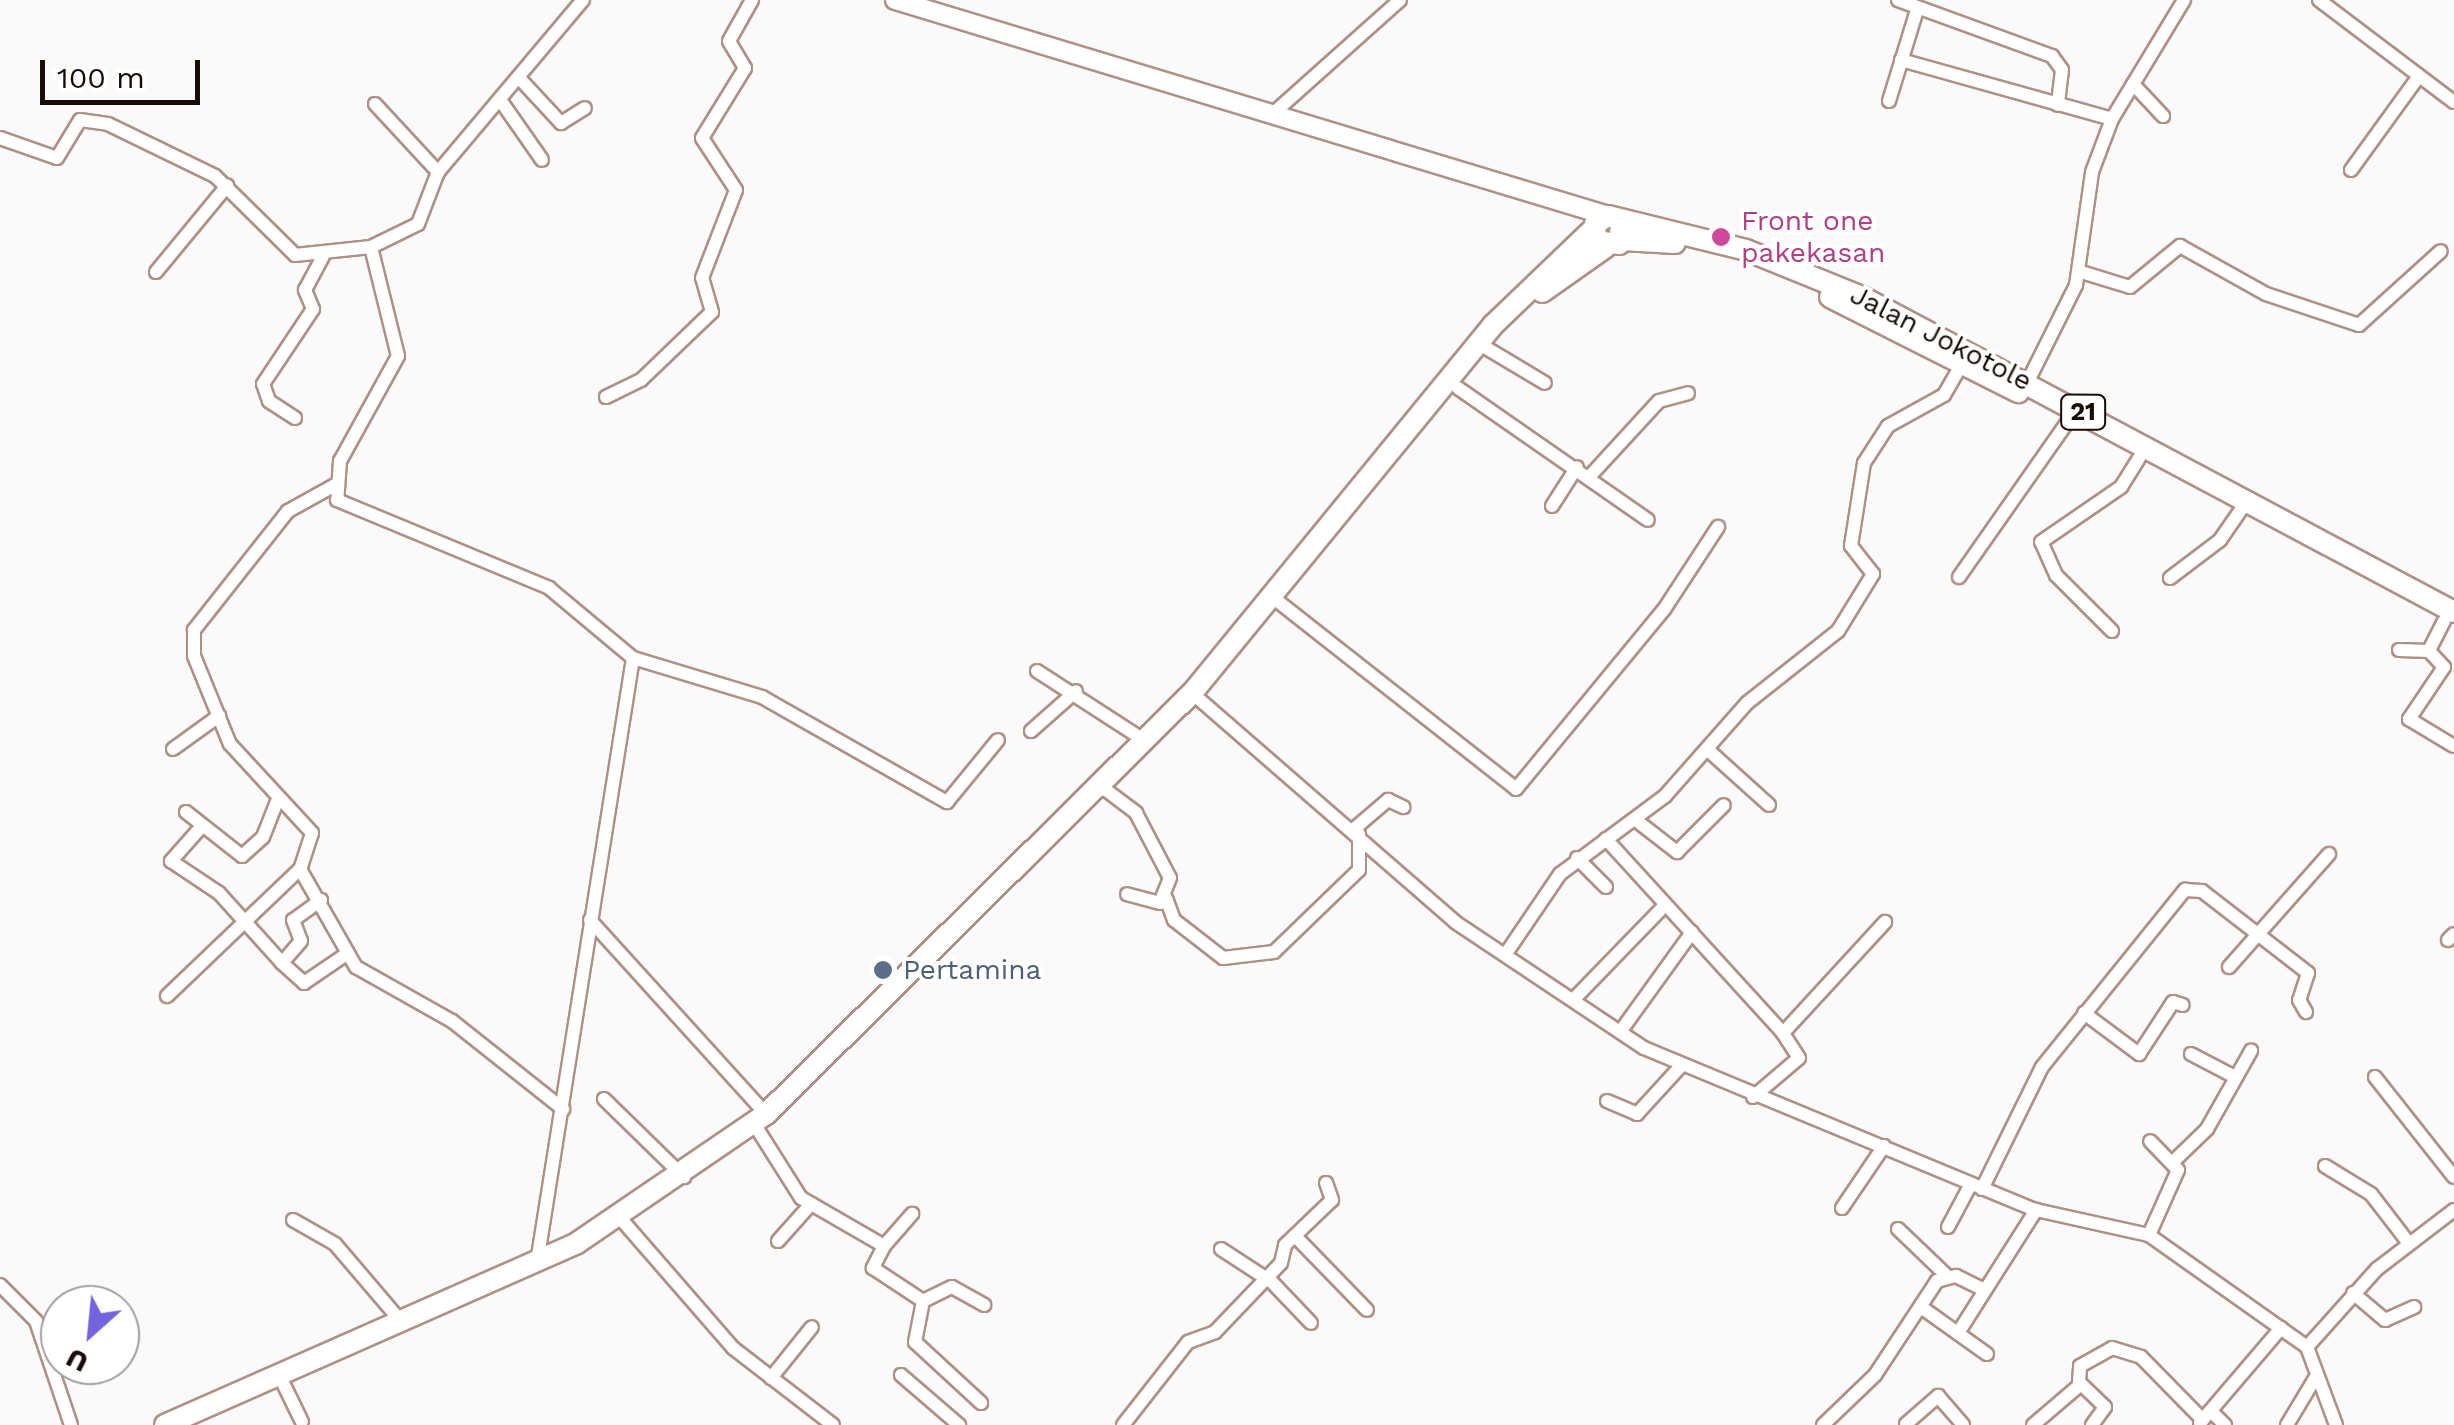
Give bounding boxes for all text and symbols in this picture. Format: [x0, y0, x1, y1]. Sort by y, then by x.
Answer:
scale bar [45, 40, 205, 102]
text: 100 m [57, 60, 145, 95]
place label: Front one pakekasan [1741, 204, 1885, 270]
marker: Front one pakekasan [1710, 226, 1732, 248]
street label: Jalan Jokotole [1844, 278, 2038, 398]
road number: 21 [2058, 392, 2108, 432]
place label: Pertamina [903, 953, 1041, 987]
marker: Pertamina [872, 959, 894, 981]
north arrow [40, 1285, 140, 1385]
text: U [61, 1341, 93, 1380]

